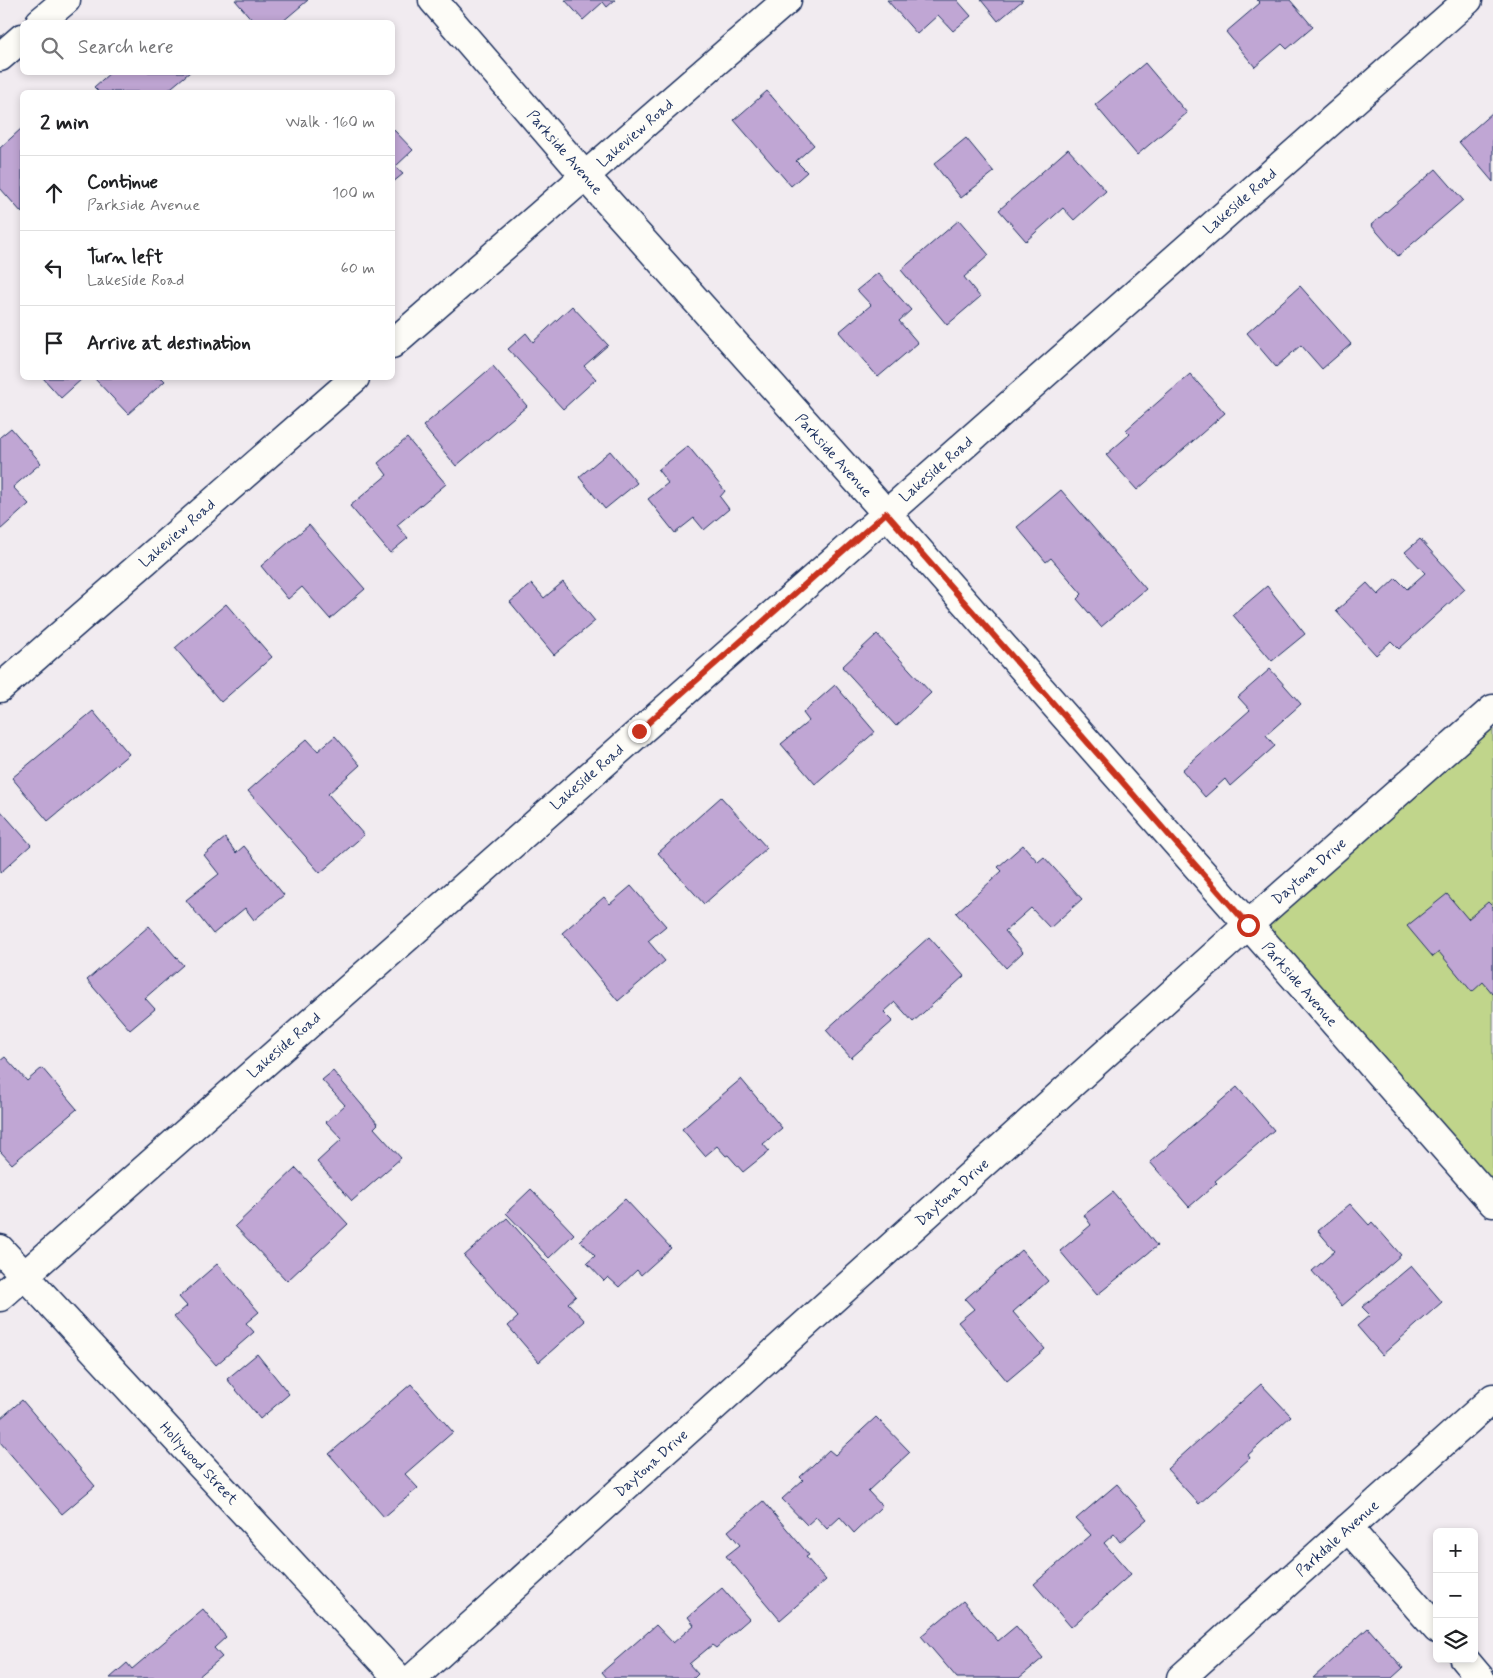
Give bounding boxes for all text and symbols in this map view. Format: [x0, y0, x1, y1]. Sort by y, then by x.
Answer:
search box [20, 20, 395, 75]
icon: search [38, 34, 66, 62]
text: Search here [78, 35, 174, 60]
street label: Lakeview Road [593, 95, 678, 172]
street label: Parkside Avenue [522, 106, 607, 199]
text: 2 min [40, 109, 89, 137]
text: Walk · 160 m [285, 112, 375, 133]
street label: Lakeside Road [1200, 164, 1282, 239]
text: Continue [87, 170, 158, 195]
icon: ahead [40, 179, 68, 207]
text: 100 m [332, 183, 375, 204]
text: Parkside Avenue [87, 195, 200, 216]
text: Turn left [87, 245, 163, 270]
icon: left [40, 254, 68, 282]
text: 60 m [341, 258, 375, 279]
text: Lakeside Road [87, 270, 184, 291]
icon: arrive [40, 329, 68, 357]
text: Arrive at destination [87, 331, 251, 356]
street label: Parkside Avenue [790, 410, 876, 502]
street label: Lakeside Road [896, 432, 978, 507]
street label: Lakeview Road [135, 495, 220, 572]
route end [628, 720, 651, 743]
street label: Lakeside Road [547, 740, 629, 815]
street label: Daytona Drive [1268, 834, 1351, 910]
route start [1237, 914, 1260, 937]
street label: Parkside Avenue [1257, 938, 1342, 1031]
street label: Lakeside Road [244, 1008, 326, 1083]
street label: Daytona Drive [912, 1154, 994, 1231]
street label: Hollywood Street [155, 1418, 242, 1510]
street label: Daytona Drive [611, 1425, 693, 1502]
street label: Parkdale Avenue [1292, 1496, 1384, 1582]
map controls [1433, 1528, 1478, 1663]
button: + [1433, 1528, 1478, 1573]
button: − [1433, 1573, 1478, 1618]
button: layers [1433, 1618, 1478, 1663]

